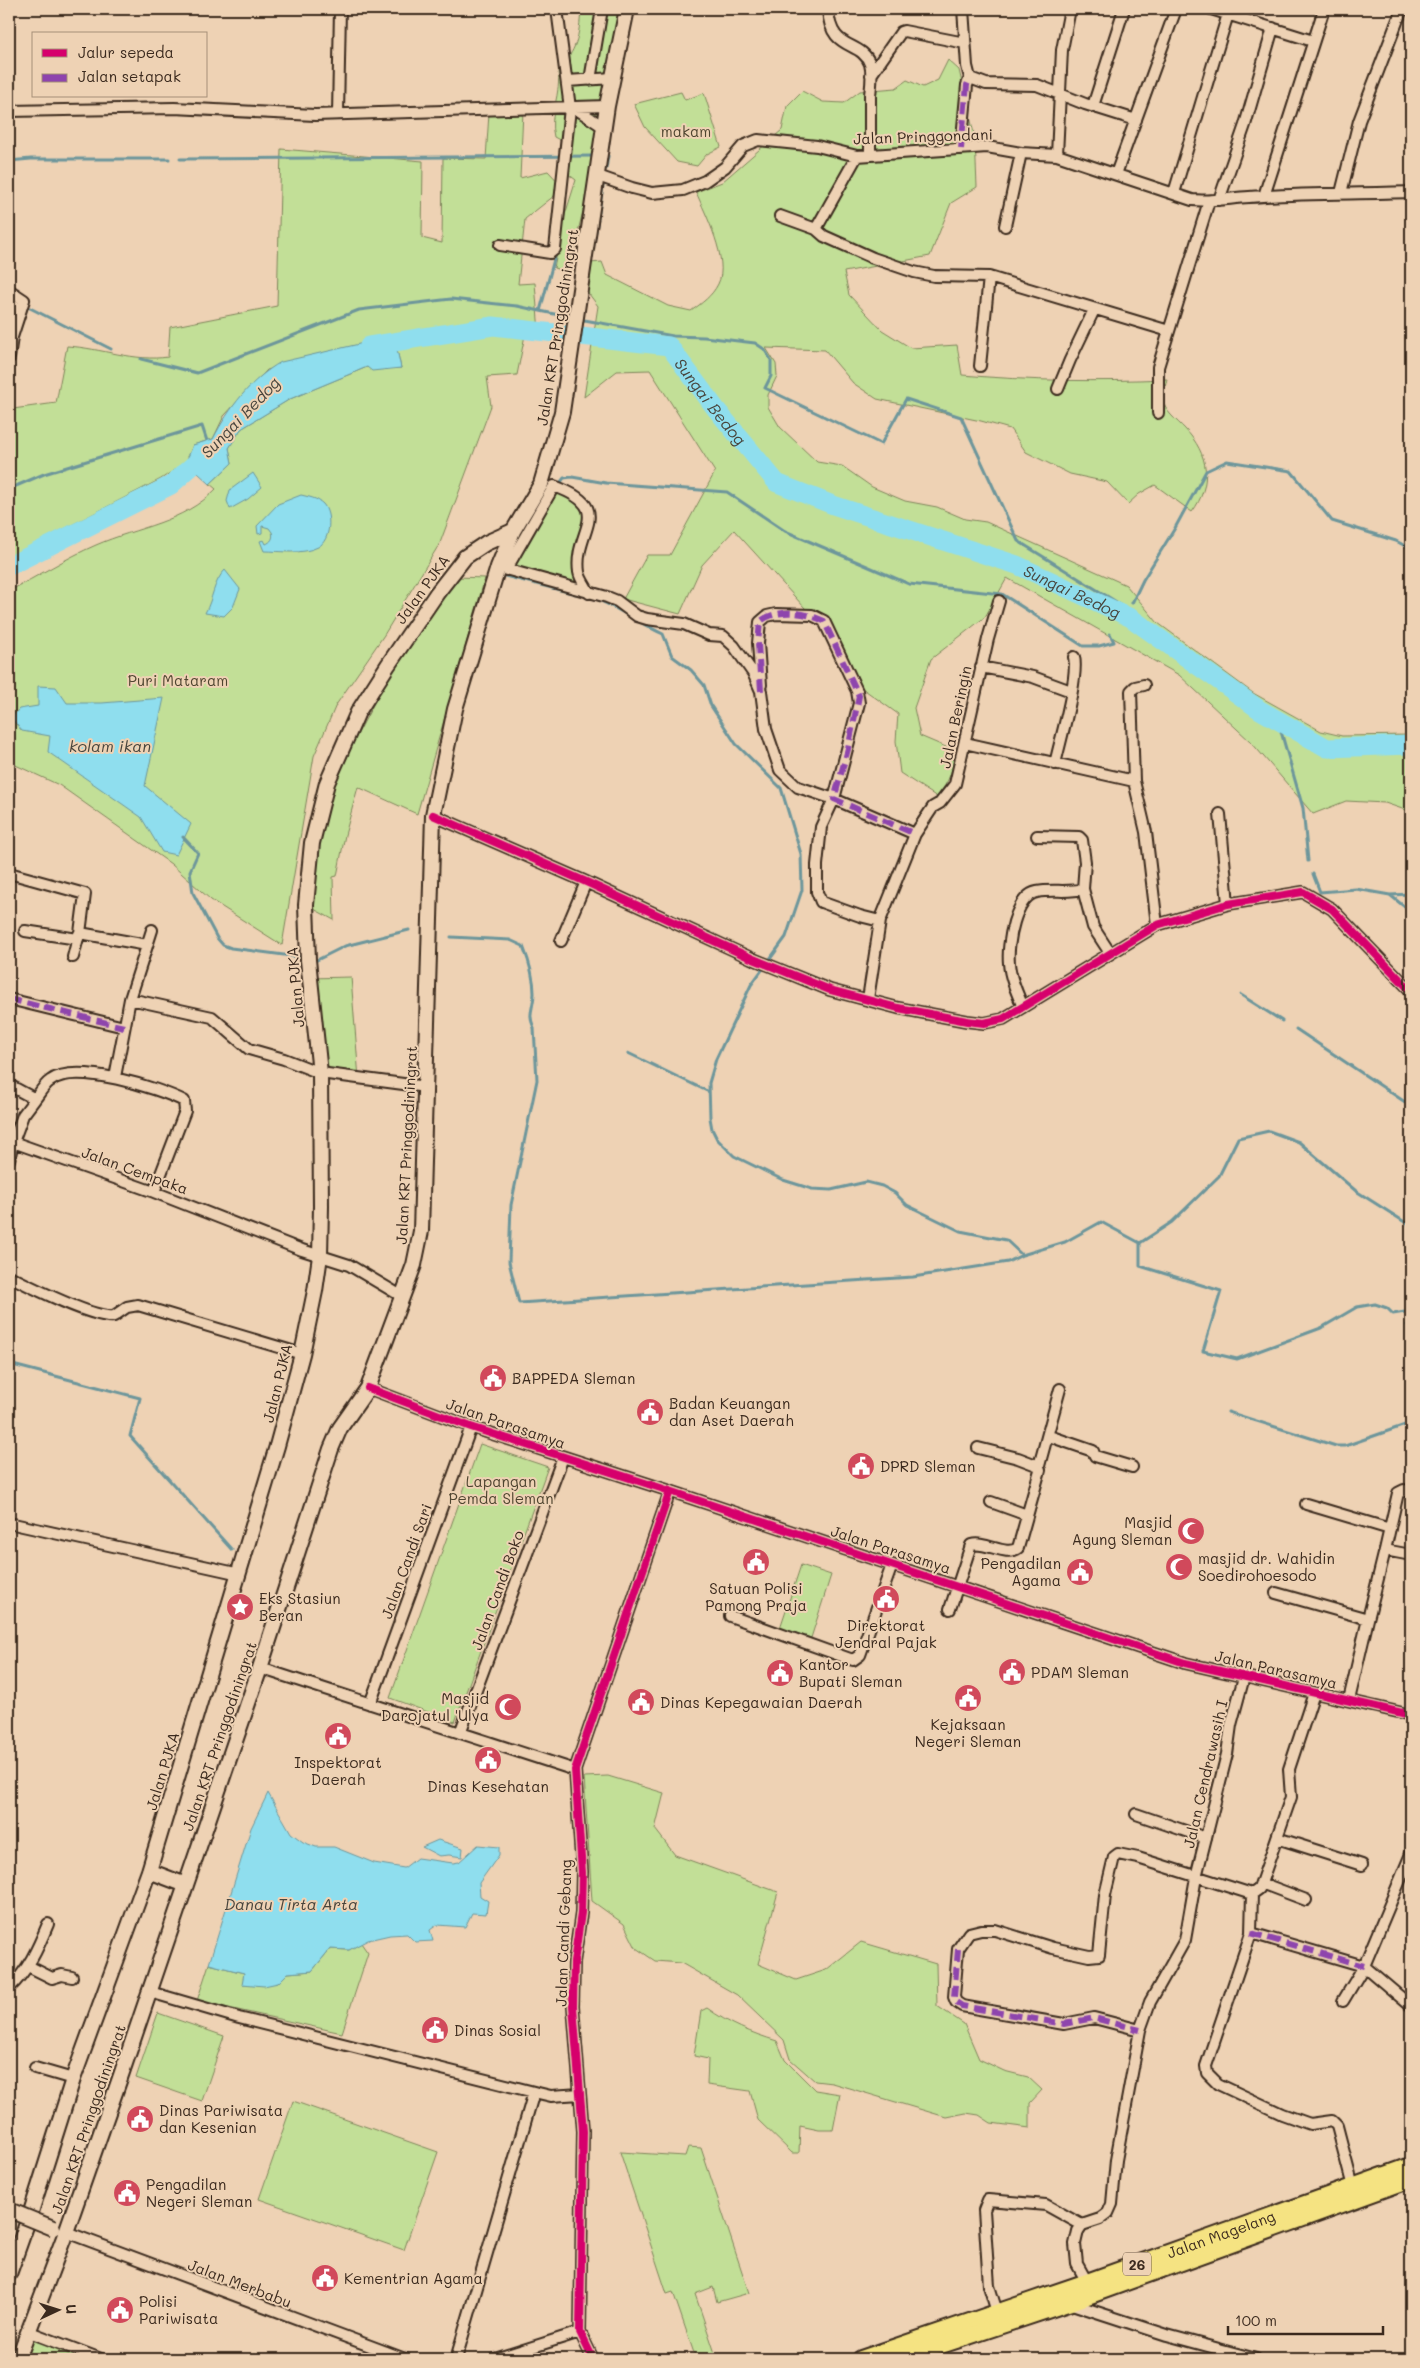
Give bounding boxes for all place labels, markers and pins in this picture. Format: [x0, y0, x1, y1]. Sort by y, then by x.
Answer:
public building icon: BAPPEDA Sleman [478, 1363, 508, 1393]
place label: BAPPEDA Sleman [512, 1368, 635, 1388]
place label: Badan Keuangan dan Aset Daerah [669, 1393, 794, 1430]
public building icon: Badan Keuangan dan Aset Daerah [635, 1397, 665, 1427]
public building icon: DPRD Sleman [846, 1451, 876, 1481]
place label: DPRD Sleman [880, 1456, 975, 1476]
place label: Masjid Agung Sleman [1072, 1512, 1172, 1549]
mosque icon: Masjid Agung Sleman [1176, 1516, 1206, 1546]
public building icon: Satuan Polisi Pamong Praja [741, 1547, 771, 1577]
place label: masjid dr. Wahidin Soedirohoesodo [1198, 1548, 1335, 1585]
mosque icon: masjid dr. Wahidin Soedirohoesodo [1164, 1552, 1194, 1582]
place label: Pengadilan Agama [981, 1553, 1061, 1590]
public building icon: Pengadilan Agama [1065, 1557, 1095, 1587]
place label: Satuan Polisi Pamong Praja [705, 1578, 807, 1615]
public building icon: Direktorat Jendral Pajak [871, 1584, 901, 1614]
place label: Eks Stasiun Beran [259, 1588, 340, 1625]
place icon: Eks Stasiun Beran [225, 1592, 255, 1622]
place label: Direktorat Jendral Pajak [835, 1615, 937, 1652]
place label: Kantor Bupati Sleman [799, 1654, 902, 1691]
public building icon: PDAM Sleman [997, 1657, 1027, 1687]
public building icon: Kantor Bupati Sleman [765, 1658, 795, 1688]
place label: PDAM Sleman [1031, 1662, 1129, 1682]
public building icon: Kejaksaan Negeri Sleman [953, 1683, 983, 1713]
public building icon: Dinas Kepegawaian Daerah [626, 1687, 656, 1717]
place label: Masjid Darojatul 'Ulya [381, 1688, 489, 1725]
mosque icon: Masjid Darojatul 'Ulya [493, 1692, 523, 1722]
place label: Dinas Kepegawaian Daerah [660, 1692, 862, 1712]
place label: Kejaksaan Negeri Sleman [915, 1714, 1021, 1751]
public building icon: Inspektorat Daerah [323, 1721, 353, 1751]
public building icon: Dinas Kesehatan [473, 1745, 503, 1775]
place label: Inspektorat Daerah [294, 1752, 382, 1789]
place label: Dinas Kesehatan [427, 1776, 549, 1796]
public building icon: Dinas Sosial [420, 2015, 450, 2045]
place label: Dinas Sosial [454, 2020, 541, 2040]
place label: Dinas Pariwisata dan Kesenian [159, 2100, 283, 2137]
public building icon: Dinas Pariwisata dan Kesenian [125, 2104, 155, 2134]
place label: Pengadilan Negeri Sleman [146, 2174, 252, 2211]
public building icon: Pengadilan Negeri Sleman [112, 2178, 142, 2208]
public building icon: Kementrian Agama [310, 2263, 340, 2293]
place label: Kementrian Agama [344, 2268, 483, 2288]
place label: Polisi Pariwisata [139, 2291, 218, 2328]
public building icon: Polisi Pariwisata [105, 2295, 135, 2325]

